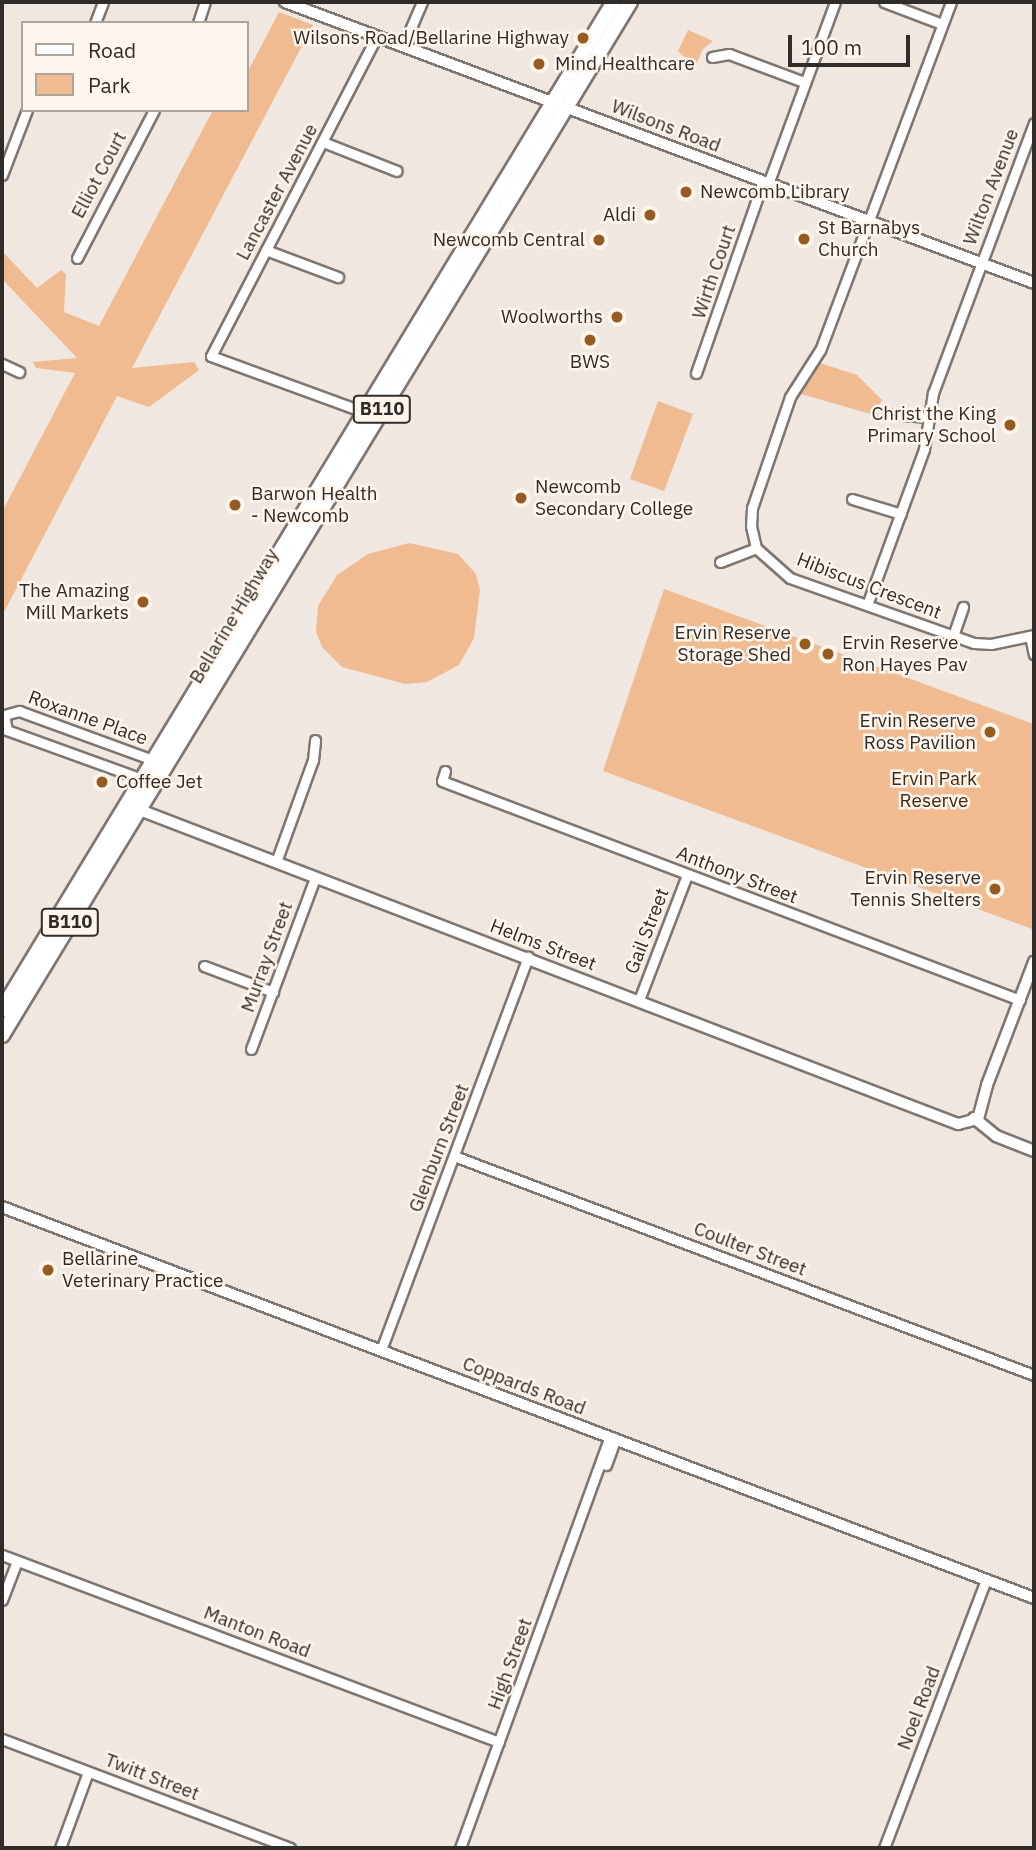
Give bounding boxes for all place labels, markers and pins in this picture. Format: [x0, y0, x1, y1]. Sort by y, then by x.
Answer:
place label: Wilsons Road/Bellarine Highway [293, 27, 569, 49]
marker: Wilsons Road/Bellarine Highway [575, 30, 591, 46]
place label: Mind Healthcare [555, 53, 695, 75]
marker: Mind Healthcare [529, 54, 549, 74]
place label: Newcomb Library [700, 181, 849, 203]
marker: Newcomb Library [678, 184, 694, 200]
place label: Aldi [603, 204, 636, 226]
marker: Aldi [642, 207, 658, 223]
place label: St Barnabys Church [818, 217, 920, 261]
place label: Newcomb Central [433, 229, 585, 251]
marker: St Barnabys Church [796, 231, 812, 247]
marker: Newcomb Central [591, 232, 607, 248]
place label: Woolworths [501, 306, 603, 328]
marker: Woolworths [609, 309, 625, 325]
marker: BWS [582, 332, 598, 348]
place label: BWS [570, 351, 610, 373]
place label: Christ the King Primary School [867, 403, 996, 447]
marker: Christ the King Primary School [1002, 417, 1018, 433]
place label: Newcomb Secondary College [535, 476, 693, 520]
place label: Barwon Health - Newcomb [251, 483, 378, 527]
marker: Newcomb Secondary College [513, 490, 529, 506]
marker: Barwon Health - Newcomb [225, 495, 245, 515]
place label: The Amazing Mill Markets [19, 580, 129, 624]
marker: The Amazing Mill Markets [135, 594, 151, 610]
place label: Ervin Reserve Storage Shed [675, 622, 791, 666]
place label: Ervin Reserve Ron Hayes Pav [842, 632, 967, 676]
marker: Ervin Reserve Storage Shed [797, 636, 813, 652]
marker: Ervin Reserve Ron Hayes Pav [820, 646, 836, 662]
place label: Ervin Reserve Ross Pavilion [860, 710, 976, 754]
marker: Ervin Reserve Ross Pavilion [982, 724, 998, 740]
place label: Coffee Jet [116, 771, 203, 793]
marker: Coffee Jet [94, 774, 110, 790]
place label: Ervin Reserve Tennis Shelters [850, 867, 981, 911]
marker: Ervin Reserve Tennis Shelters [987, 881, 1003, 897]
place label: Bellarine Veterinary Practice [62, 1248, 223, 1292]
marker: Bellarine Veterinary Practice [40, 1262, 56, 1278]

